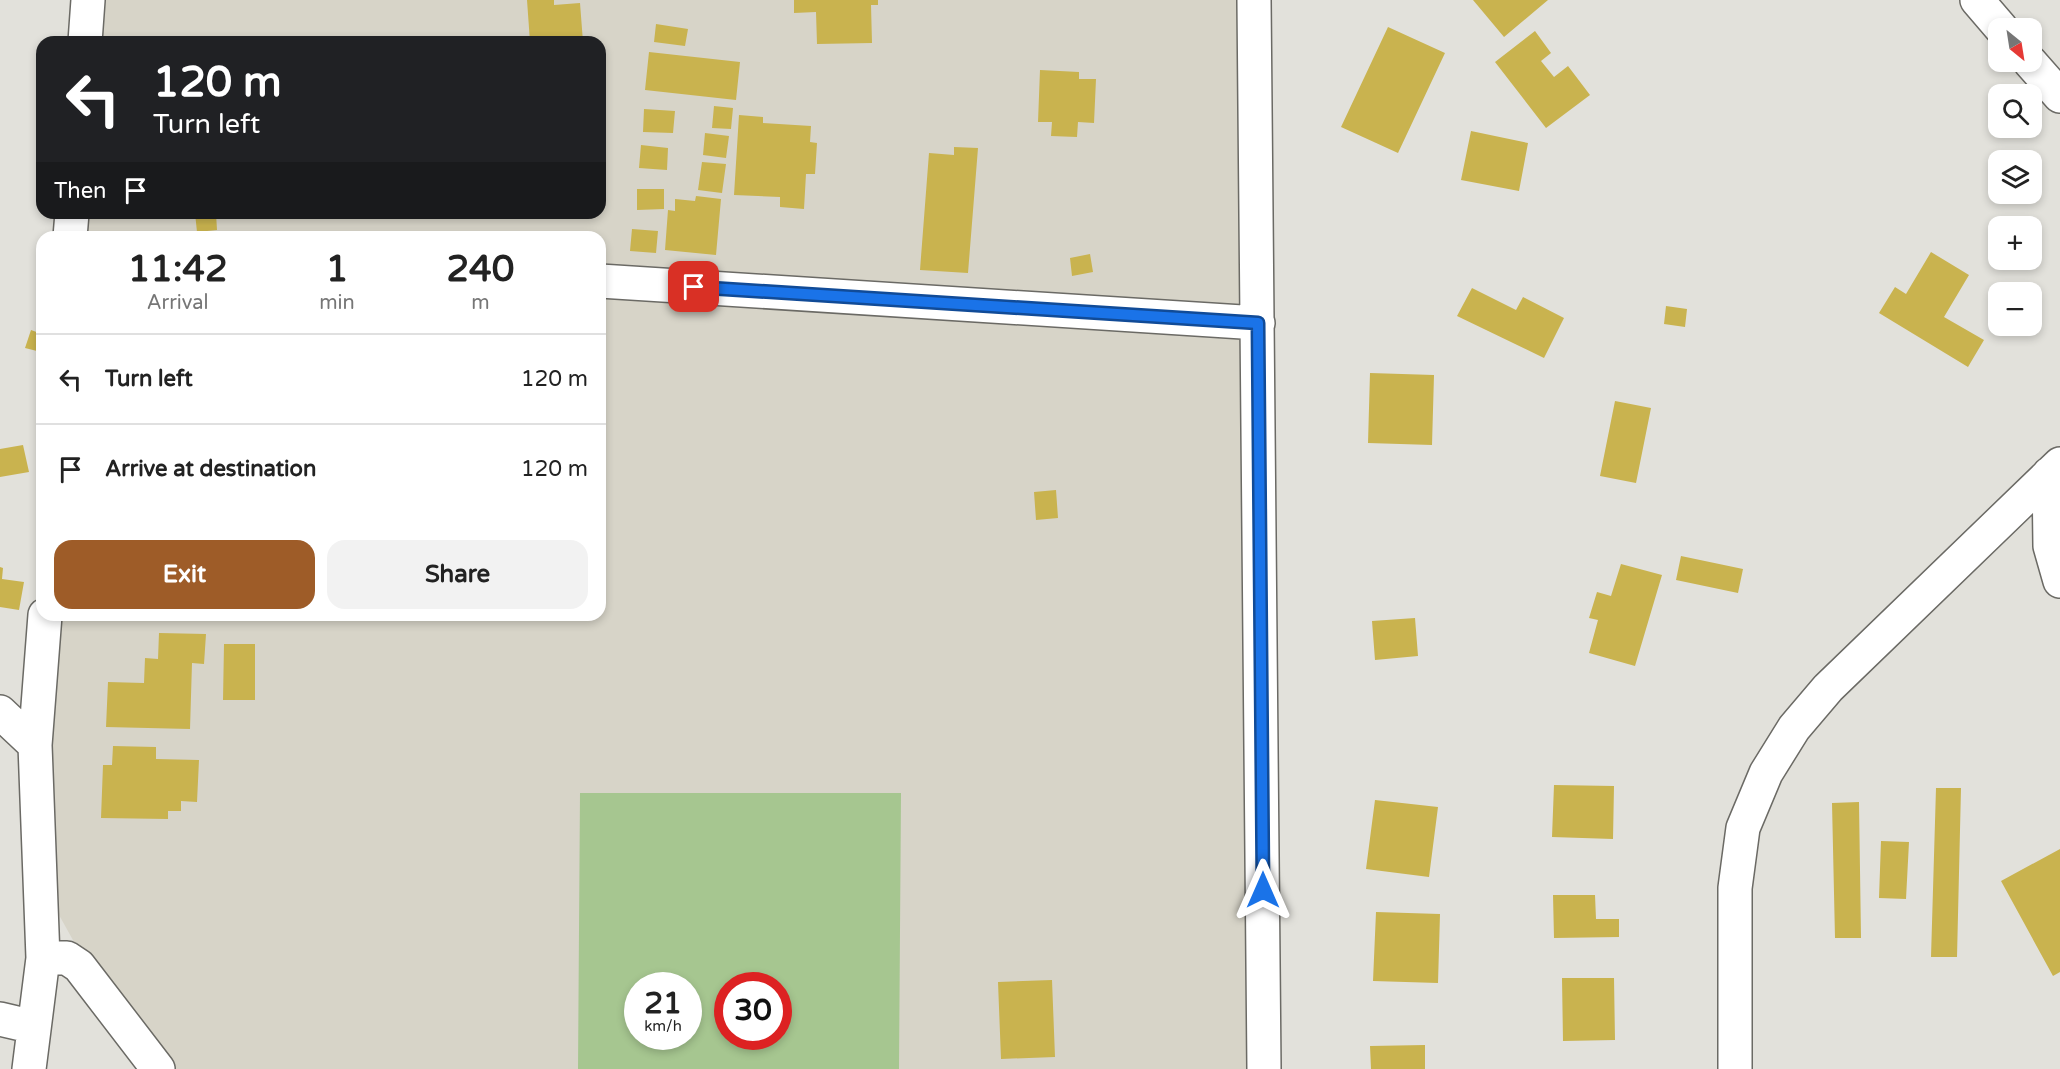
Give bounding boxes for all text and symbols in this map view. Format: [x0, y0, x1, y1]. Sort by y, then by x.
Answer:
north arrow [1988, 18, 2042, 72]
map controls [1988, 18, 2042, 336]
text: 120 m [153, 57, 282, 108]
icon: left [54, 60, 132, 138]
button: search [1988, 84, 2042, 138]
text: Turn left [153, 108, 260, 141]
button: layers [1988, 150, 2042, 204]
icon: arrive [119, 174, 152, 207]
text: Then [54, 178, 107, 204]
button: + [1988, 216, 2042, 270]
text: 11:42 [128, 248, 228, 291]
text: 1 [326, 248, 348, 291]
text: 240 [446, 248, 514, 291]
pin [668, 261, 719, 312]
icon: arrive [677, 270, 710, 303]
button: − [1988, 282, 2042, 336]
text: Arrival [147, 291, 209, 315]
text: min [319, 291, 355, 315]
text: m [471, 291, 490, 315]
icon: left [54, 363, 87, 396]
text: Turn left [105, 366, 193, 392]
text: 120 m [521, 366, 588, 392]
icon: arrive [54, 453, 87, 486]
text: Arrive at destination [105, 456, 316, 482]
text: 120 m [521, 456, 588, 482]
button: Exit [54, 540, 315, 609]
button: Share [327, 540, 588, 609]
position arrow [1231, 858, 1295, 922]
speed limit sign: 30 [714, 972, 792, 1050]
text: 21 [644, 985, 682, 1022]
text: km/h [644, 1017, 682, 1035]

